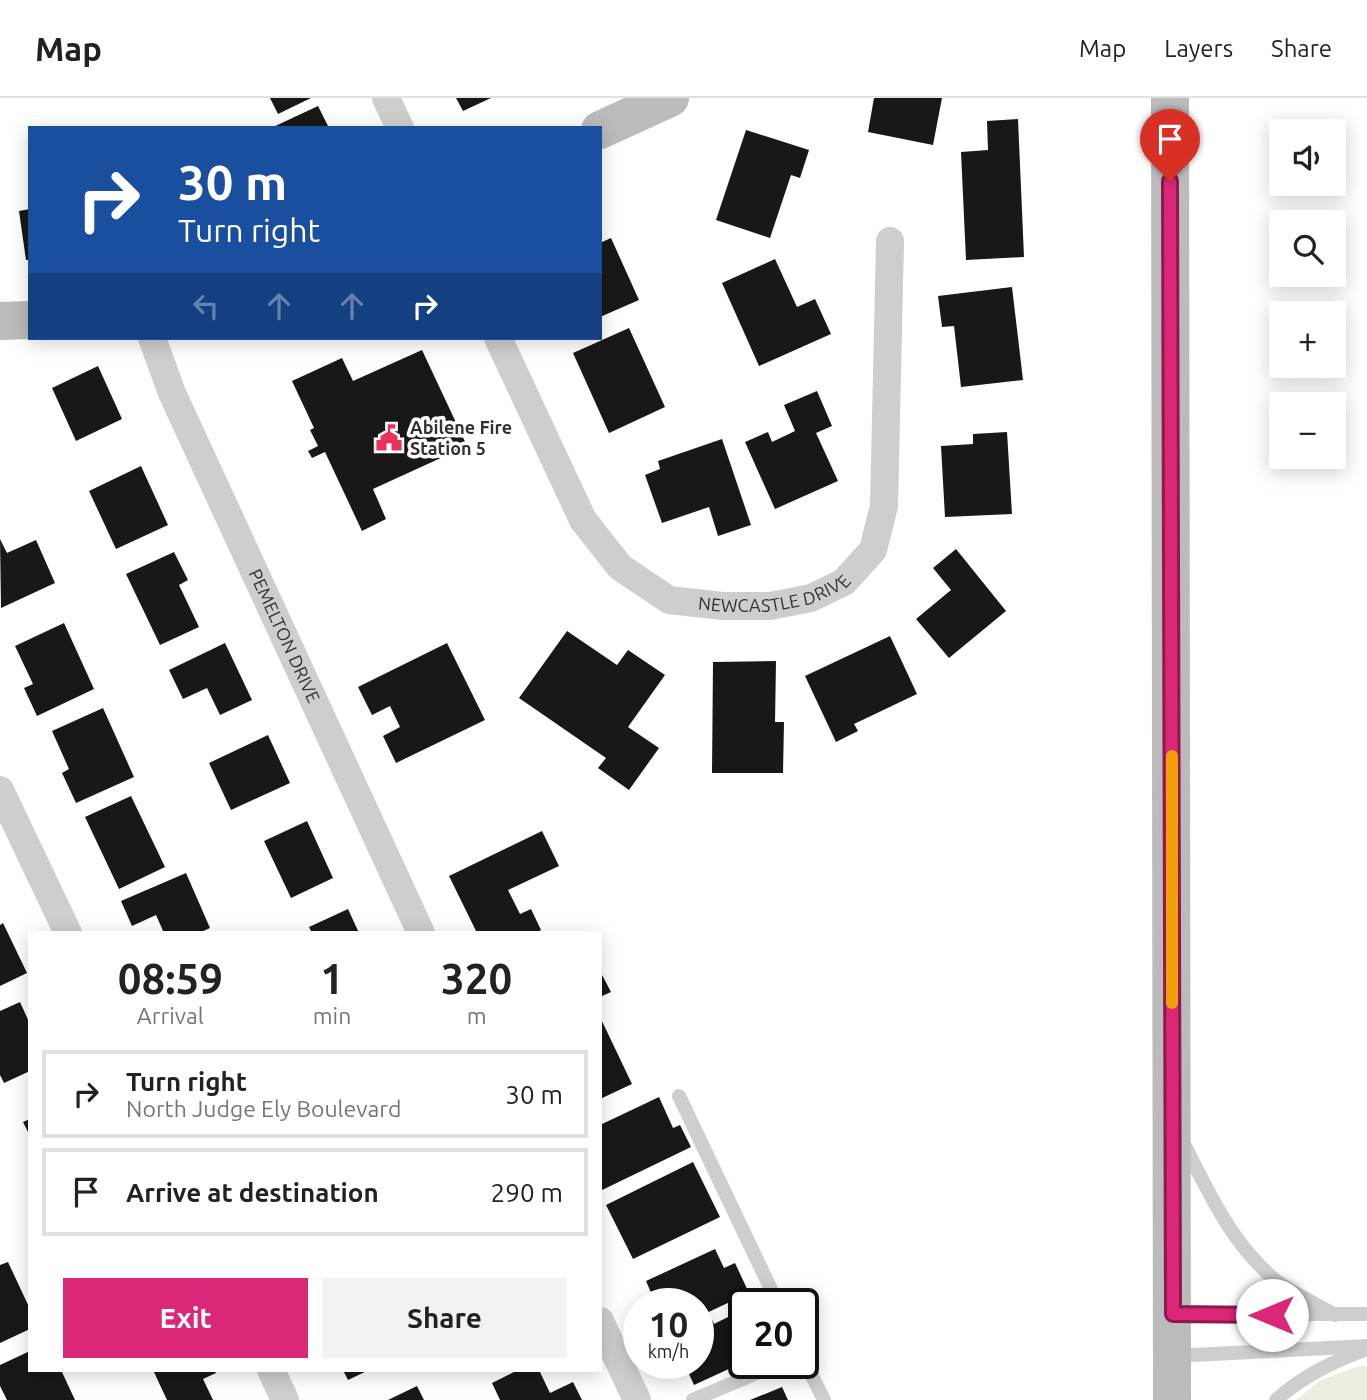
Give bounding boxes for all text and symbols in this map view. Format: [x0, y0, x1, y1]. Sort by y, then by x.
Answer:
text: Map [35, 30, 102, 67]
text: Map [1079, 35, 1126, 62]
text: Layers [1164, 35, 1233, 62]
text: Share [1271, 35, 1332, 62]
pin [1140, 109, 1200, 181]
map controls [1269, 119, 1346, 469]
button: sound [1269, 119, 1346, 196]
icon: arrive [1151, 120, 1189, 158]
icon: right [63, 154, 154, 245]
text: 30 m [178, 154, 287, 209]
button: search [1269, 210, 1346, 287]
text: Turn right [178, 212, 320, 248]
icon: left [187, 287, 225, 325]
icon: ahead [260, 287, 298, 325]
icon: ahead [333, 287, 371, 325]
icon: right [406, 287, 444, 325]
button: + [1269, 301, 1346, 378]
button: − [1269, 392, 1346, 469]
place label: Abilene Fire Station 5 [410, 417, 512, 458]
public building icon: Abilene Fire Station 5 [374, 423, 404, 453]
street label: PEMELTON DRIVE [246, 566, 324, 705]
street label: NEWCASTLE DRIVE [697, 571, 854, 615]
text: 08:59 [118, 955, 223, 1002]
text: 1 [320, 955, 344, 1002]
text: 320 [441, 955, 512, 1002]
text: Arrival [137, 1003, 204, 1028]
text: min [313, 1003, 351, 1028]
text: m [467, 1003, 487, 1028]
text: Turn right [126, 1067, 247, 1096]
icon: right [67, 1075, 105, 1113]
text: 30 m [505, 1080, 563, 1109]
text: North Judge Ely Boulevard [126, 1096, 401, 1121]
icon: arrive [67, 1173, 105, 1211]
text: Arrive at destination [126, 1178, 379, 1207]
text: 290 m [491, 1178, 563, 1207]
button: Exit [63, 1278, 308, 1358]
button: Share [322, 1278, 567, 1358]
position arrow [1235, 1278, 1309, 1352]
speed limit sign: 20 [728, 1288, 819, 1379]
text: 10 [649, 1304, 688, 1344]
text: km/h [648, 1341, 689, 1361]

